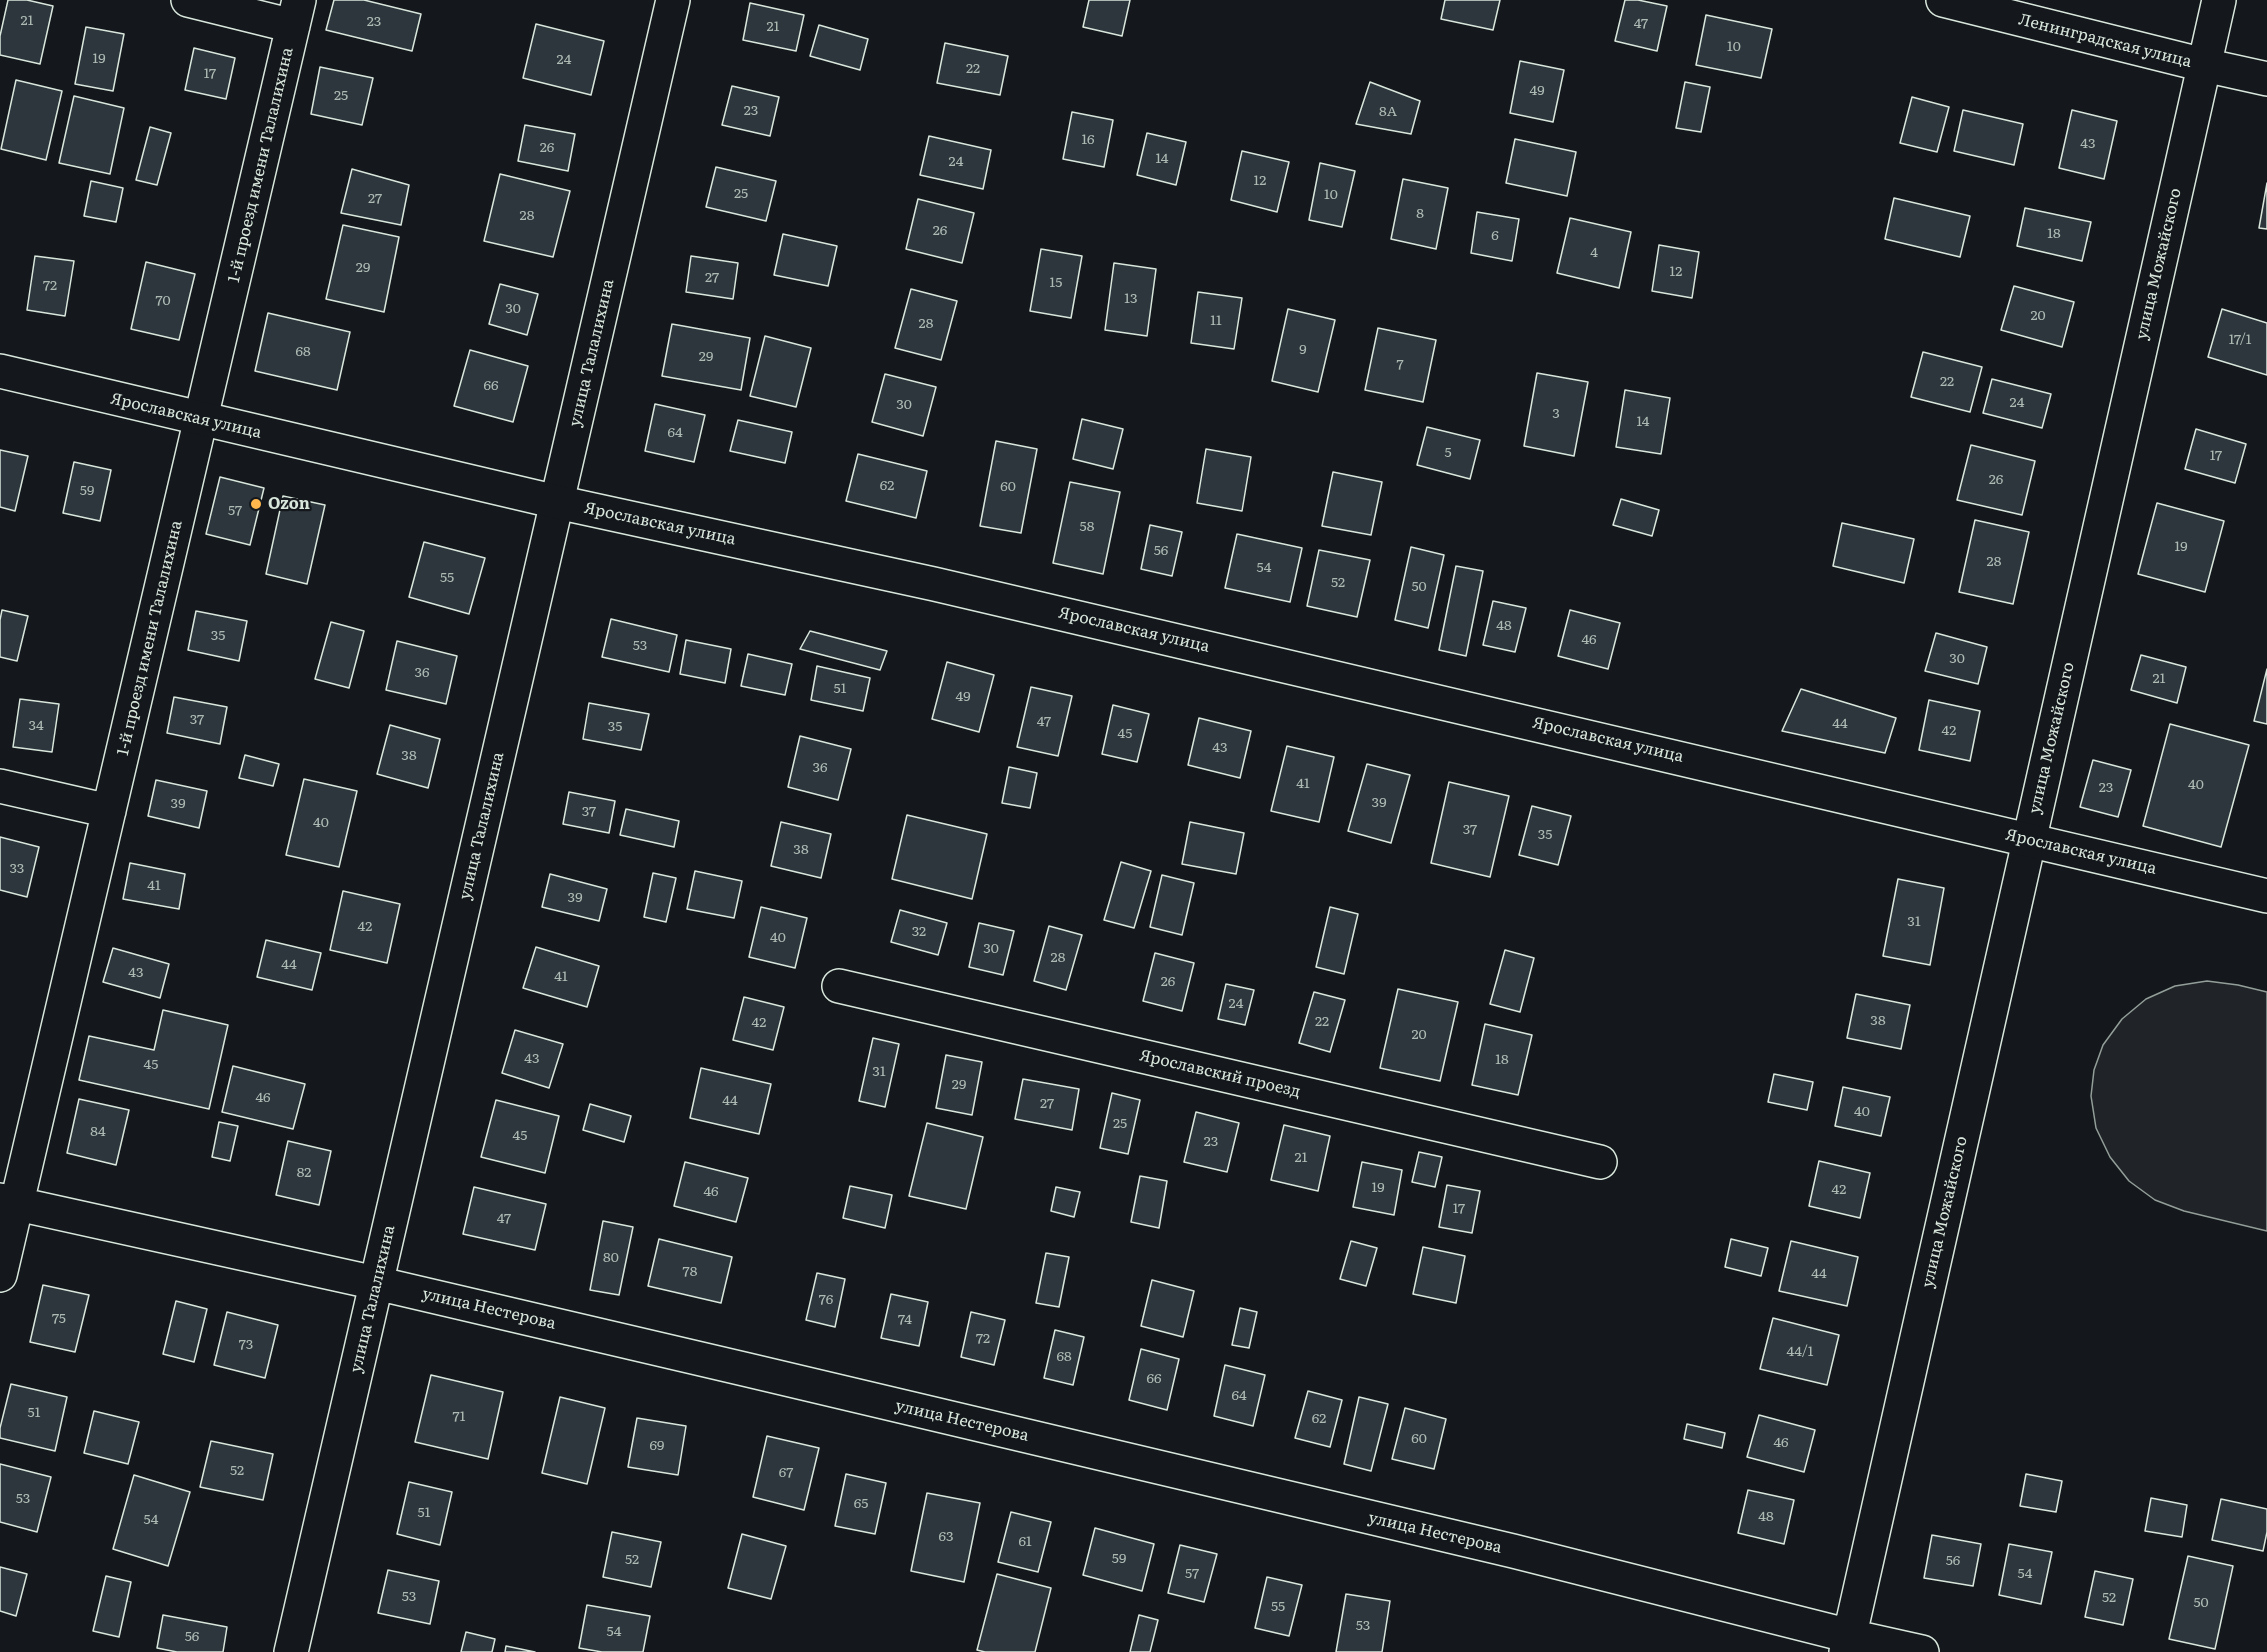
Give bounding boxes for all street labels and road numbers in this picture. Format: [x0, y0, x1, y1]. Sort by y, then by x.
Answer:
street label: Ленинградская улица [2017, 10, 2193, 72]
street label: 1-й проезд имени Талалихина [225, 46, 297, 284]
street label: улица Можайского [2132, 186, 2186, 342]
street label: улица Талалихина [566, 277, 618, 429]
street label: Ярославская улица [109, 389, 263, 443]
street label: Ярославская улица [583, 499, 737, 549]
street label: 1-й проезд имени Талалихина [114, 519, 186, 757]
street label: Ярославская улица [1057, 603, 1211, 657]
street label: улица Можайского [2025, 660, 2079, 816]
street label: Ярославская улица [1531, 713, 1685, 767]
street label: улица Талалихина [456, 750, 508, 902]
street label: Ярославская улица [2004, 825, 2158, 879]
street label: Ярославский проезд [1138, 1046, 1302, 1102]
street label: улица Можайского [1918, 1134, 1972, 1290]
street label: улица Талалихина [347, 1223, 399, 1375]
street label: улица Нестерова [420, 1284, 558, 1334]
street label: улица Нестерова [893, 1396, 1031, 1446]
street label: улица Нестерова [1366, 1508, 1504, 1558]

